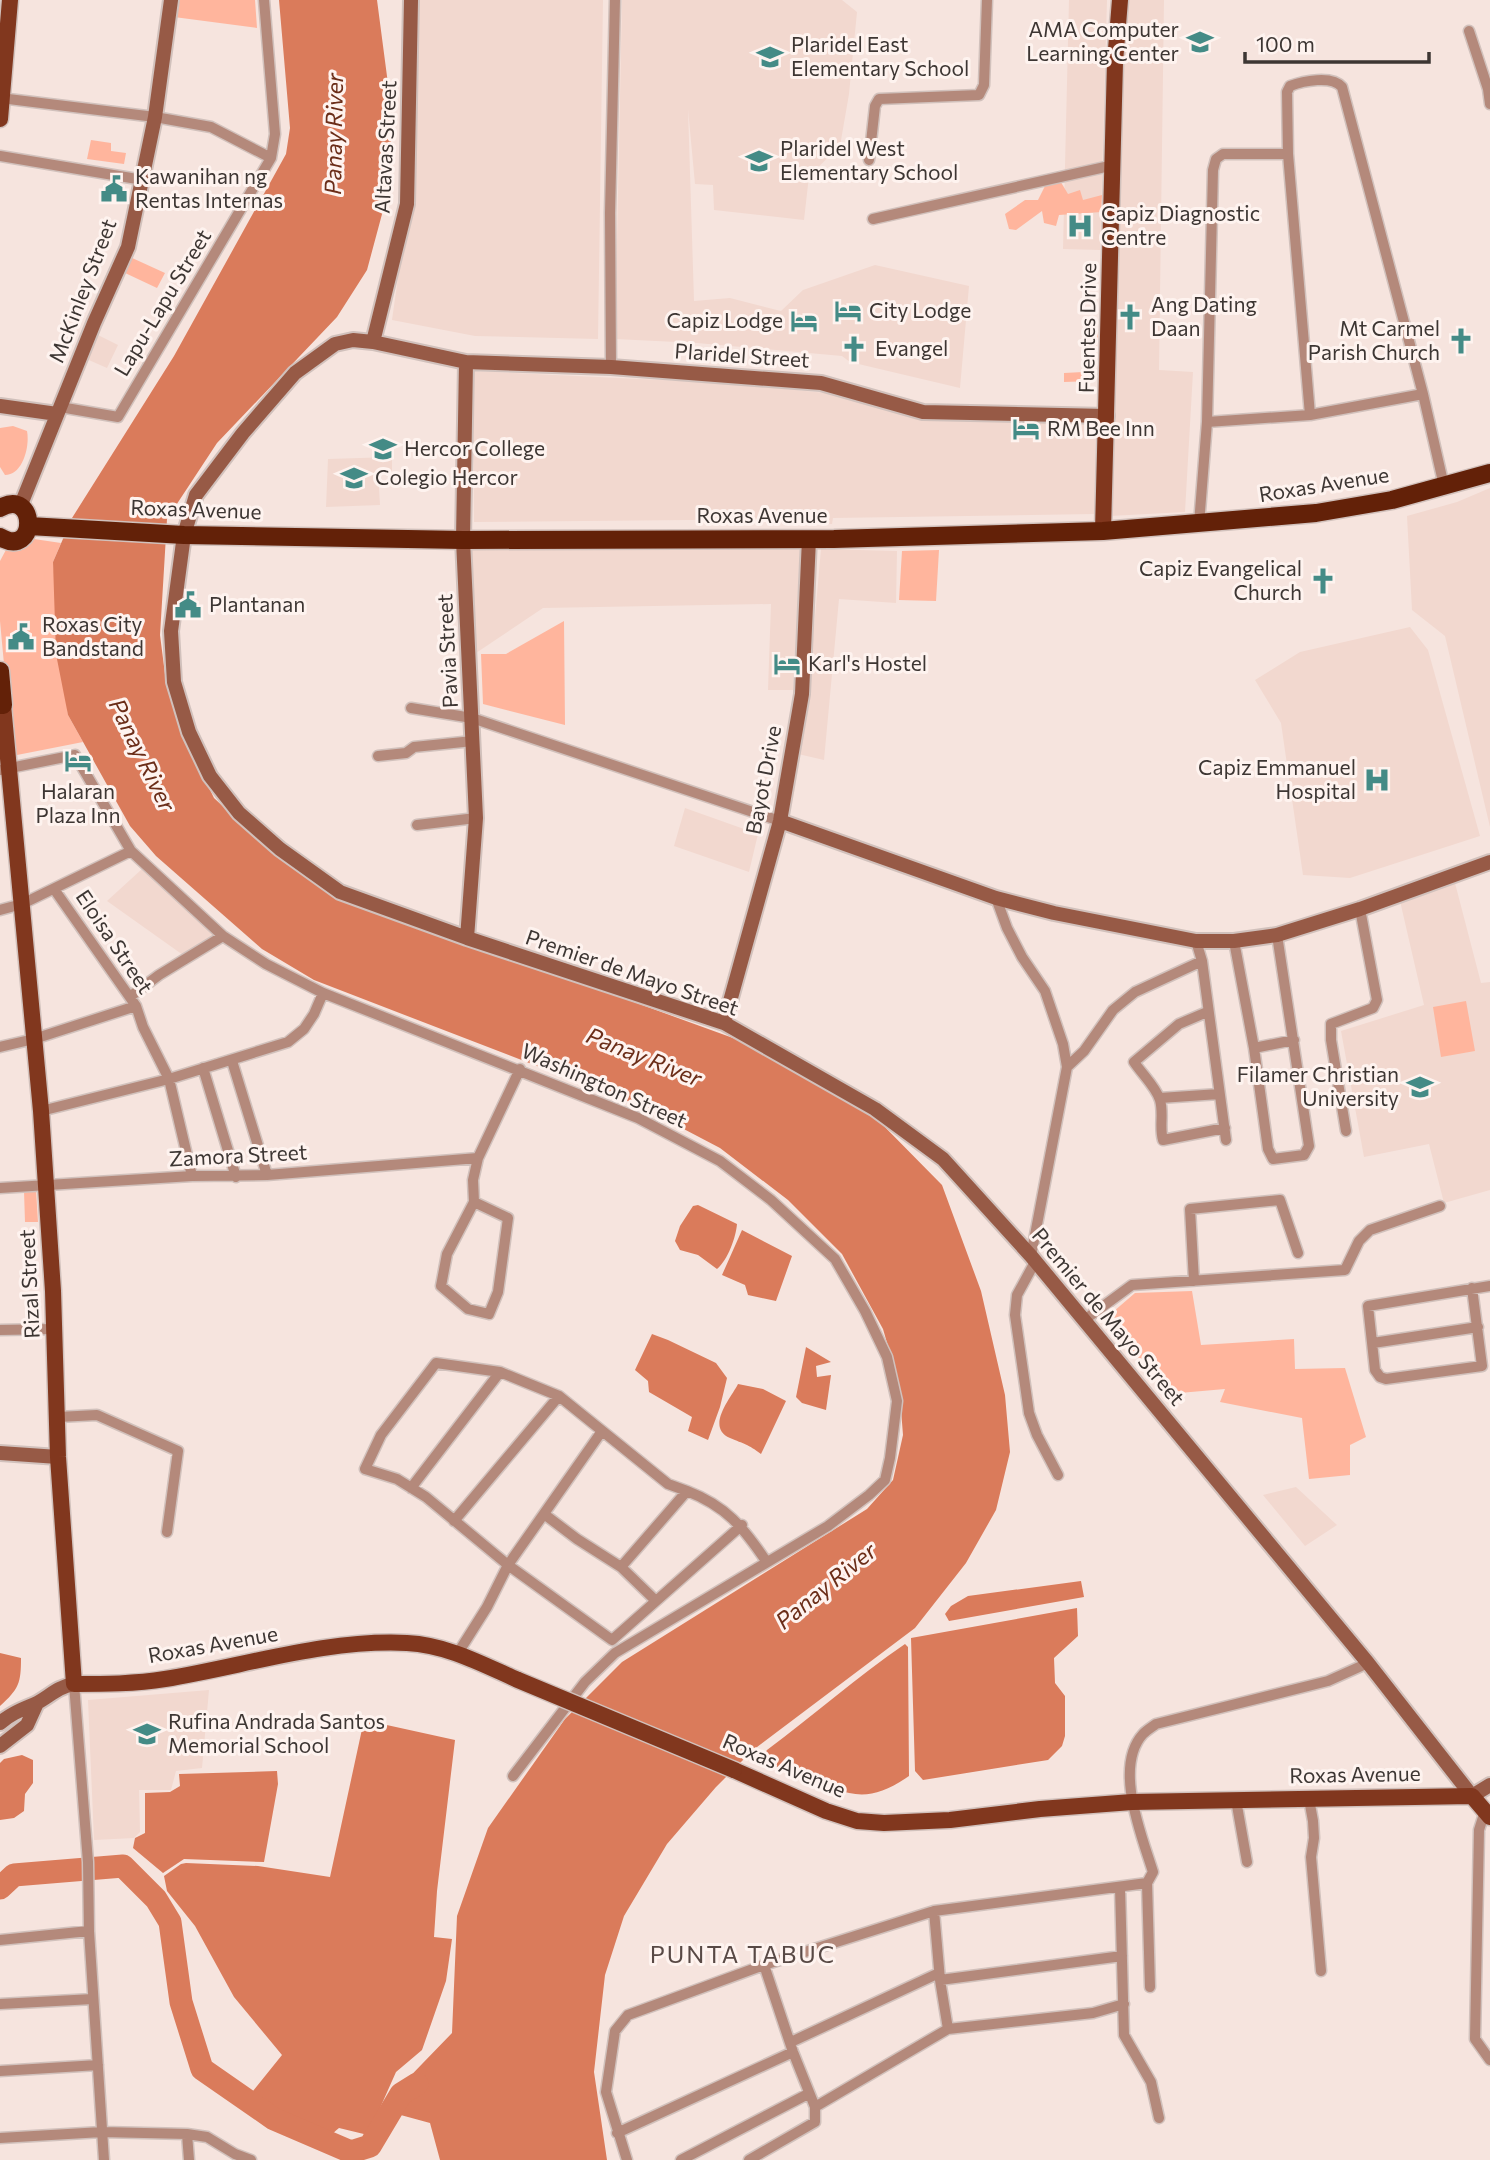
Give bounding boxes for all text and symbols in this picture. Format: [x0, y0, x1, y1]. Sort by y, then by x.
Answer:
place label: AMA Computer Learning Center [1026, 16, 1179, 65]
scale bar [1245, 21, 1429, 65]
school or university icon: AMA Computer Learning Center [1185, 27, 1215, 57]
place label: Plaridel East Elementary School [791, 31, 969, 80]
text: 100 m [1256, 31, 1315, 56]
school or university icon: Plaridel East Elementary School [755, 42, 785, 72]
water label: Panay River [318, 72, 348, 195]
street label: Altavas Street [369, 80, 400, 214]
place label: Plaridel West Elementary School [780, 135, 958, 184]
school or university icon: Plaridel West Elementary School [744, 146, 774, 176]
place label: Kawanihan ng Rentas Internas [135, 163, 283, 212]
public building icon: Kawanihan ng Rentas Internas [99, 174, 129, 204]
place label: Capiz Diagnostic Centre [1101, 200, 1260, 249]
hospital icon: Capiz Diagnostic Centre [1065, 211, 1095, 241]
street label: McKinley Street [43, 215, 121, 366]
street label: Lapu-Lapu Street [108, 224, 215, 380]
street label: Fuentes Drive [1073, 263, 1100, 393]
place label: Ang Dating Daan [1151, 291, 1257, 340]
hotel icon: City Lodge [833, 296, 863, 326]
place label: City Lodge [869, 297, 971, 322]
church icon: Ang Dating Daan [1115, 302, 1145, 332]
hotel icon: Capiz Lodge [789, 306, 819, 336]
place label: Capiz Lodge [666, 307, 783, 332]
place label: Mt Carmel Parish Church [1308, 315, 1440, 364]
church icon: Mt Carmel Parish Church [1446, 326, 1476, 356]
church icon: Evangel [839, 334, 869, 364]
place label: Evangel [875, 335, 948, 360]
street label: Plaridel Street [674, 337, 810, 372]
hotel icon: RM Bee Inn [1011, 414, 1041, 444]
place label: RM Bee Inn [1047, 415, 1155, 440]
school or university icon: Hercor College [368, 434, 398, 464]
place label: Hercor College [404, 435, 545, 460]
street label: Roxas Avenue [1257, 461, 1391, 506]
school or university icon: Colegio Hercor [339, 463, 369, 493]
place label: Colegio Hercor [375, 464, 518, 489]
street label: Roxas Avenue [130, 494, 262, 523]
street label: Roxas Avenue [696, 502, 828, 527]
place label: Capiz Evangelical Church [1139, 555, 1302, 604]
church icon: Capiz Evangelical Church [1308, 566, 1338, 596]
public building icon: Plantanan [173, 590, 203, 620]
place label: Plantanan [209, 591, 305, 616]
street label: Pavia Street [431, 593, 462, 709]
place label: Roxas City Bandstand [42, 611, 144, 660]
public building icon: Roxas City Bandstand [6, 622, 36, 652]
hotel icon: Karl's Hostel [772, 649, 802, 679]
place label: Karl's Hostel [808, 650, 927, 675]
water label: Panay River [104, 694, 183, 816]
street label: Bayot Drive [740, 723, 785, 836]
hotel icon: Halaran Plaza Inn [63, 746, 93, 776]
place label: Capiz Emmanuel Hospital [1198, 754, 1356, 803]
hospital icon: Capiz Emmanuel Hospital [1362, 765, 1392, 795]
place label: Halaran Plaza Inn [36, 778, 120, 827]
street label: Eloisa Street [71, 885, 159, 998]
street label: Premier de Mayo Street [523, 923, 742, 1020]
water label: Panay River [583, 1020, 707, 1092]
street label: Washington Street [518, 1037, 691, 1132]
place label: Filamer Christian University [1237, 1061, 1399, 1110]
school or university icon: Filamer Christian University [1405, 1072, 1435, 1102]
street label: Zamora Street [168, 1138, 308, 1171]
street label: Premier de Mayo Street [1028, 1222, 1191, 1410]
street label: Rizal Street [13, 1229, 44, 1339]
water label: Panay River [769, 1536, 882, 1634]
street label: Roxas Avenue [146, 1620, 280, 1667]
place label: Rufina Andrada Santos Memorial School [168, 1708, 385, 1757]
school or university icon: Rufina Andrada Santos Memorial School [132, 1719, 162, 1749]
street label: Roxas Avenue [719, 1727, 850, 1802]
street label: Roxas Avenue [1289, 1760, 1421, 1787]
district label: PUNTA TABUC [650, 1939, 836, 1968]

